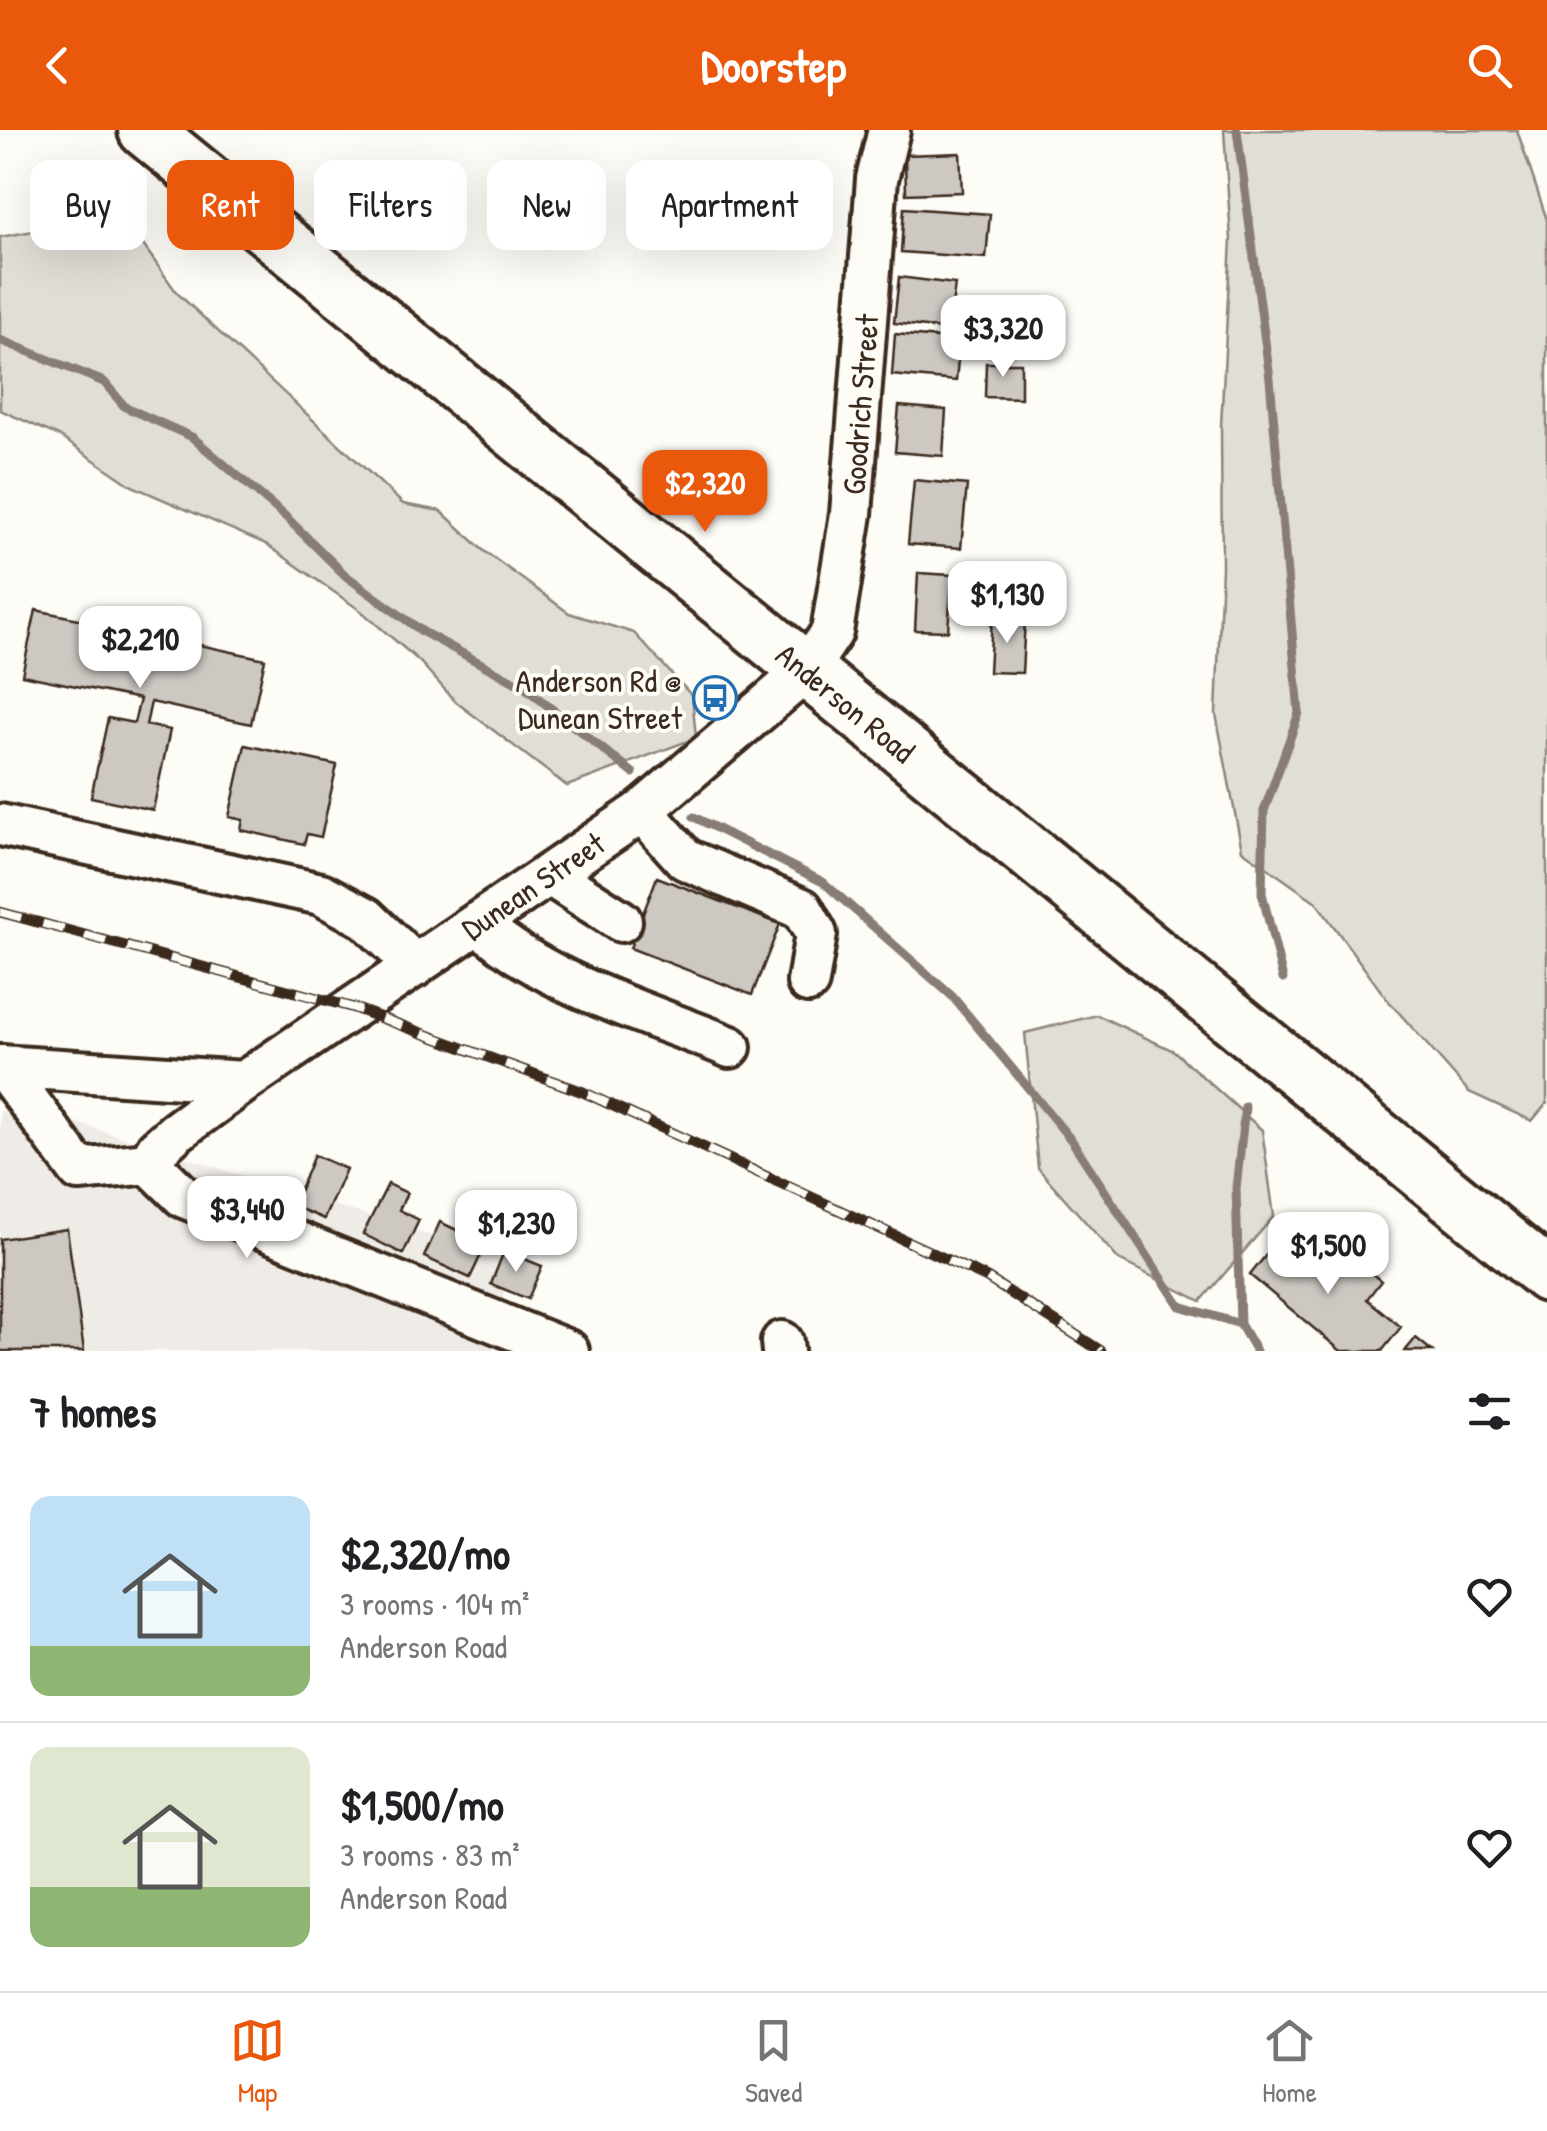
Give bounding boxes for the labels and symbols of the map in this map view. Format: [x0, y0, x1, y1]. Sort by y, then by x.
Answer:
pin: $3,320 [922, 295, 1084, 380]
street label: Goodrich Street [831, 312, 888, 496]
pin: $2,320 [624, 450, 786, 535]
pin: $1,130 [926, 561, 1088, 646]
pin: $2,210 [59, 606, 221, 691]
street label: Anderson Road [768, 633, 924, 772]
place label: Anderson Rd @ Dunean Street [515, 659, 683, 739]
bus stop icon: Anderson Rd @ Dunean Street [692, 675, 738, 721]
street label: Dunean Street [453, 821, 614, 949]
pin: $3,440 [166, 1176, 328, 1261]
pin: $1,230 [435, 1190, 597, 1275]
pin: $1,500 [1247, 1212, 1409, 1297]

